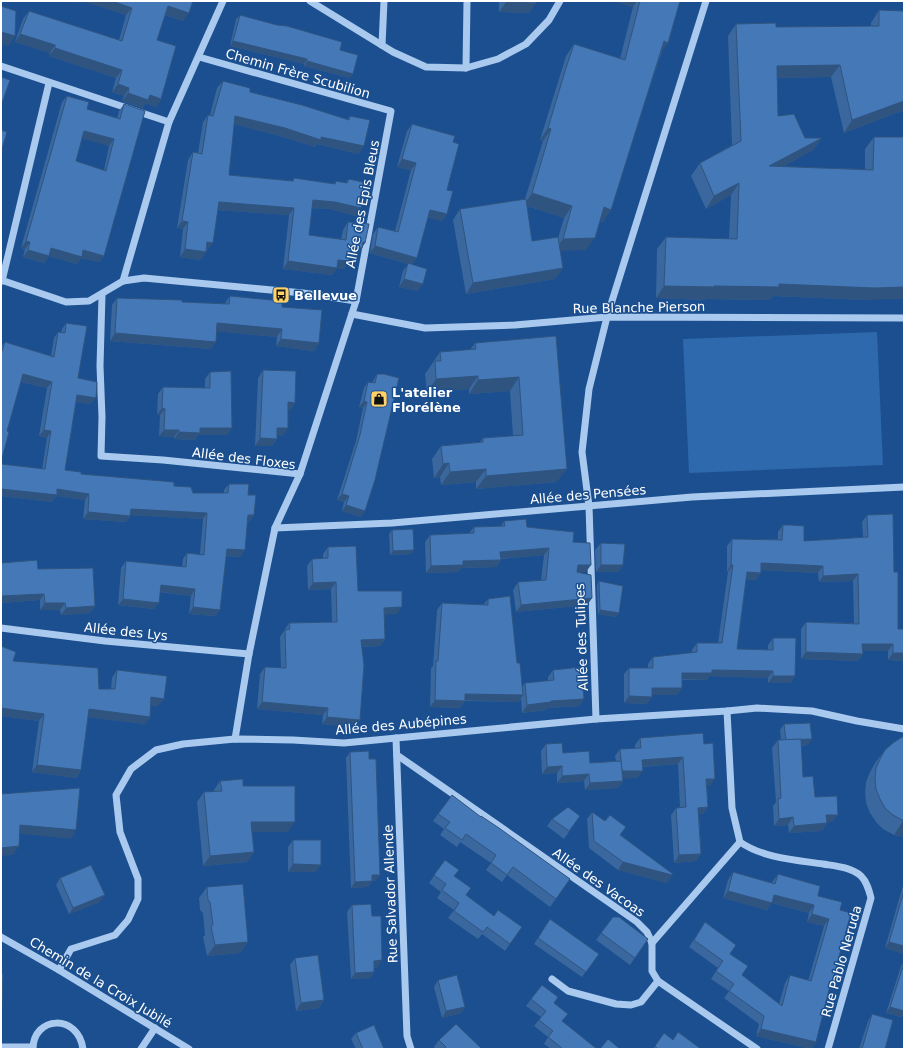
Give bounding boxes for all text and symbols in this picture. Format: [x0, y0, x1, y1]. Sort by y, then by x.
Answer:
street label: Chemin Frère Scubilion [224, 46, 372, 101]
street label: Allée des Epis Bleus [343, 139, 382, 269]
bus stop icon: Bellevue [271, 285, 291, 305]
place label: Bellevue [294, 288, 357, 303]
street label: Rue Blanche Pierson [573, 299, 705, 316]
place label: L'atelier Florélène [392, 385, 461, 415]
shop icon: L'atelier Florélène [369, 389, 389, 409]
street label: Allée des Floxes [191, 445, 297, 472]
street label: Allée des Pensées [529, 482, 647, 507]
street label: Allée des Tulipes [572, 583, 591, 691]
street label: Allée des Lys [83, 620, 169, 643]
street label: Allée des Aubépines [335, 711, 467, 738]
street label: Rue Salvador Allende [381, 824, 400, 964]
street label: Allée des Vacoas [550, 845, 648, 920]
street label: Rue Pablo Neruda [818, 904, 865, 1019]
street label: Chemin de la Croix Jubilé [27, 934, 175, 1031]

